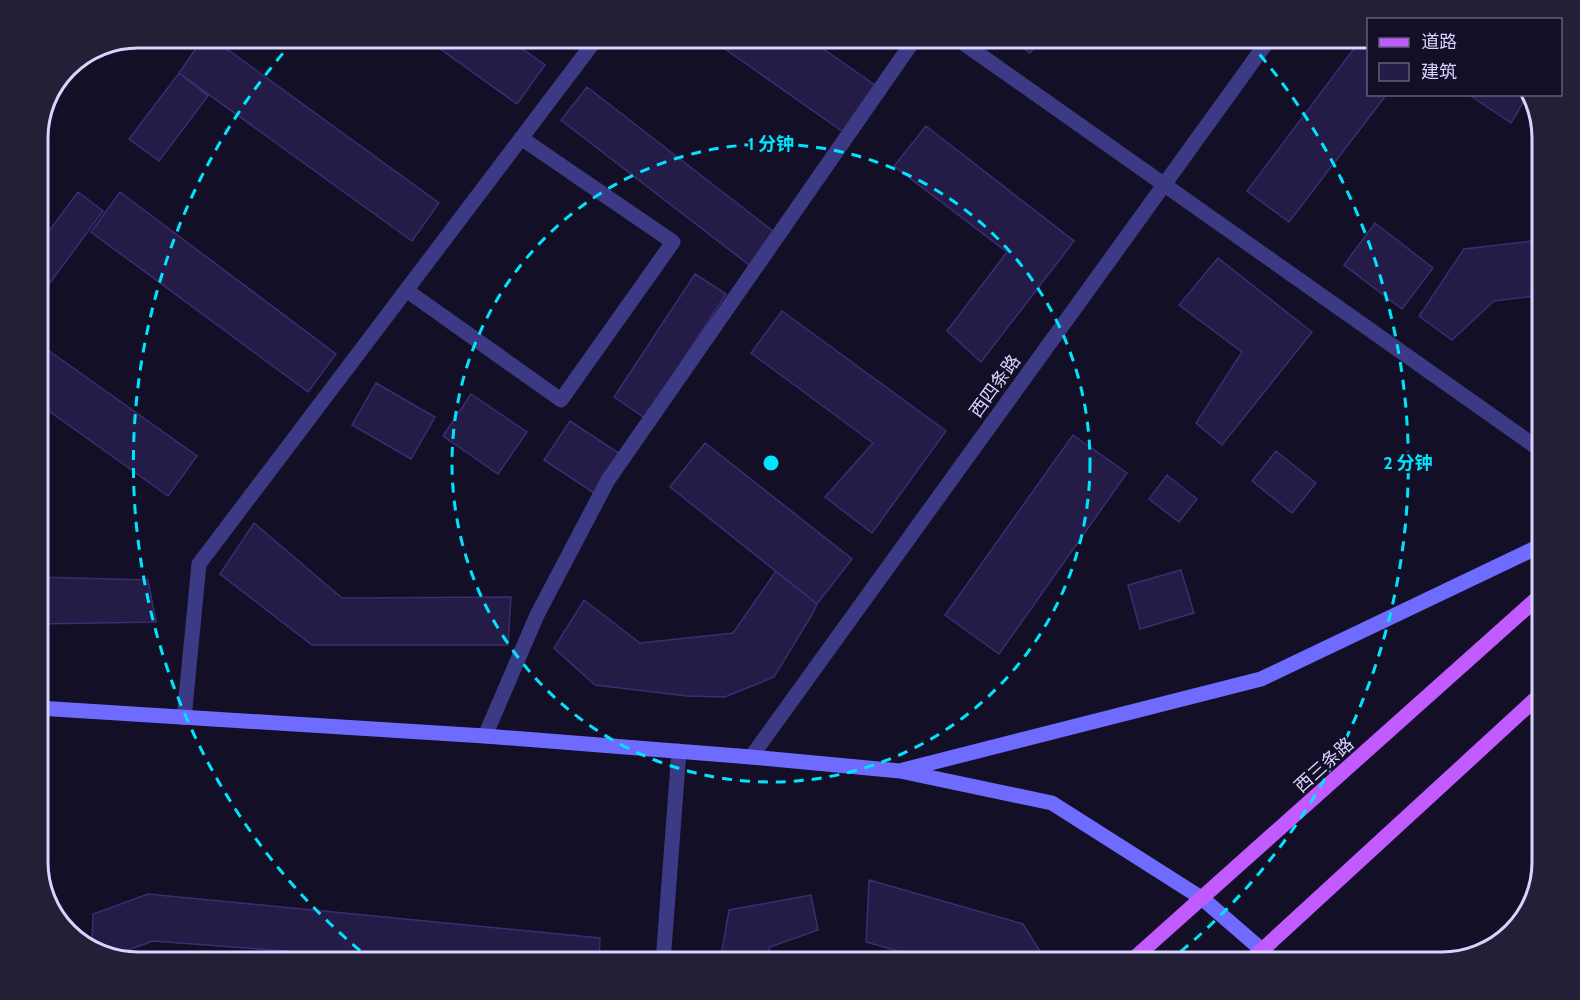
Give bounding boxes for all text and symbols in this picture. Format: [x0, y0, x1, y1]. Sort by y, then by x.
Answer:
legend [1367, 18, 1562, 96]
text: 道路 [1421, 31, 1457, 53]
text: 建筑 [1421, 61, 1457, 83]
text: 1 分钟 [748, 133, 794, 155]
street label: 西四条路 [965, 350, 1025, 422]
text: 2 分钟 [1383, 452, 1433, 474]
centre of rings [761, 453, 781, 473]
street label: 西三条路 [1290, 733, 1358, 797]

